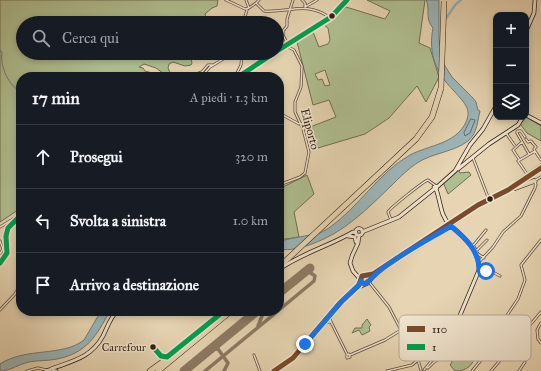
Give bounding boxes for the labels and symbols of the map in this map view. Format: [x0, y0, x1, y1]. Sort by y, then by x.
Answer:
unlabelled marker [327, 11, 337, 21]
street label: Eliporto [298, 107, 322, 151]
unlabelled marker [485, 194, 495, 204]
route start [477, 262, 495, 280]
legend [399, 315, 531, 361]
text: 110 [432, 323, 447, 336]
route end [296, 335, 314, 353]
place label: Carrefour [102, 341, 147, 354]
text: 1 [432, 341, 436, 354]
marker: Carrefour [148, 342, 158, 352]

